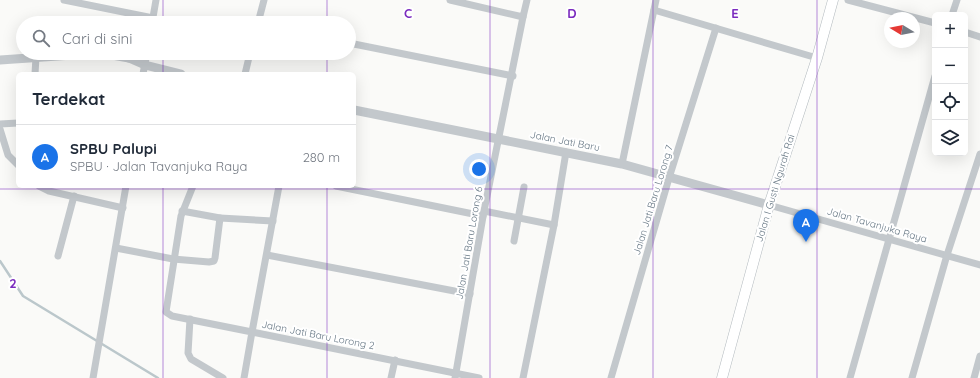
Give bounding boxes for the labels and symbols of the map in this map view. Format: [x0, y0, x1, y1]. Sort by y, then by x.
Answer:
text: C [404, 5, 412, 21]
text: D [567, 5, 577, 21]
text: E [731, 5, 739, 21]
north arrow [884, 12, 920, 48]
street label: Jalan Jati Baru [529, 128, 601, 154]
street label: Jalan I Gusti Ngurah Rai [752, 133, 798, 243]
street label: Jalan Jati Baru Lorong 7 [630, 143, 676, 257]
your location [469, 159, 489, 179]
street label: Jalan Jati Baru Lorong 6 [453, 185, 485, 301]
street label: Jalan Tavanjuka Raya [825, 204, 929, 246]
pin: A [793, 209, 819, 242]
text: 2 [9, 275, 17, 291]
street label: Jalan Jati Baru Lorong 2 [260, 318, 376, 352]

